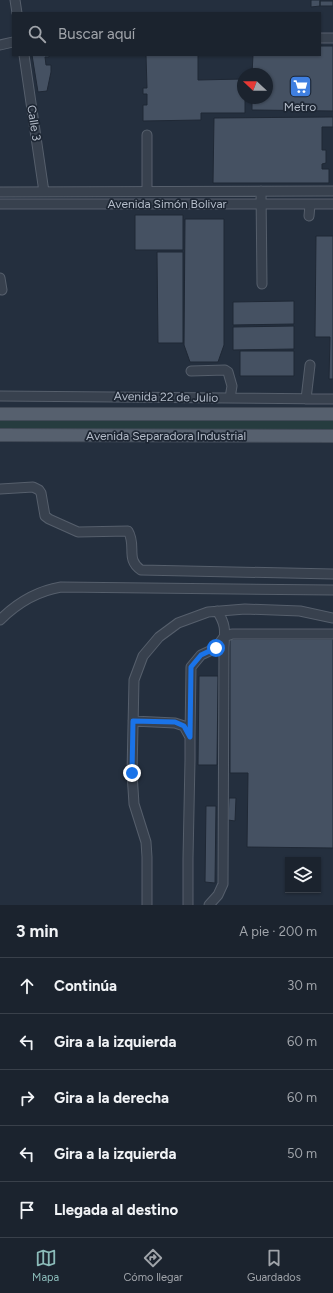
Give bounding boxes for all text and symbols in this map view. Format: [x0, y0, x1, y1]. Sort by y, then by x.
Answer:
search box [12, 12, 321, 56]
icon: search [26, 23, 48, 45]
text: Buscar aquí [58, 25, 135, 43]
north arrow [237, 68, 273, 104]
supermarket icon: Metro [287, 73, 313, 99]
place label: Metro [284, 100, 316, 114]
street label: Calle 3 [24, 104, 44, 142]
street label: Avenida Simón Bolivar [107, 197, 227, 211]
street label: Avenida 22 de Julio [114, 389, 218, 405]
street label: Avenida Separadora Industrial [86, 429, 246, 443]
route start [207, 639, 225, 657]
route end [123, 764, 141, 782]
map controls [285, 857, 321, 893]
button: layers [285, 857, 321, 893]
text: 3 min [16, 921, 58, 941]
text: A pie · 200 m [239, 924, 317, 939]
icon: ahead [16, 975, 38, 997]
text: Continúa [54, 977, 117, 995]
text: 30 m [287, 978, 317, 993]
icon: left [16, 1031, 38, 1053]
text: Gira a la izquierda [54, 1033, 176, 1051]
text: 60 m [287, 1034, 317, 1049]
icon: right [16, 1087, 38, 1109]
text: Gira a la derecha [54, 1089, 169, 1107]
text: 60 m [287, 1090, 317, 1105]
icon: left [16, 1143, 38, 1165]
text: Gira a la izquierda [54, 1145, 176, 1163]
text: 50 m [287, 1146, 317, 1161]
icon: arrive [16, 1199, 38, 1221]
text: Llegada al destino [54, 1201, 178, 1219]
tab: Mapa [32, 1247, 59, 1284]
tab: Cómo llegar [123, 1247, 183, 1284]
tab: Guardados [247, 1247, 301, 1284]

